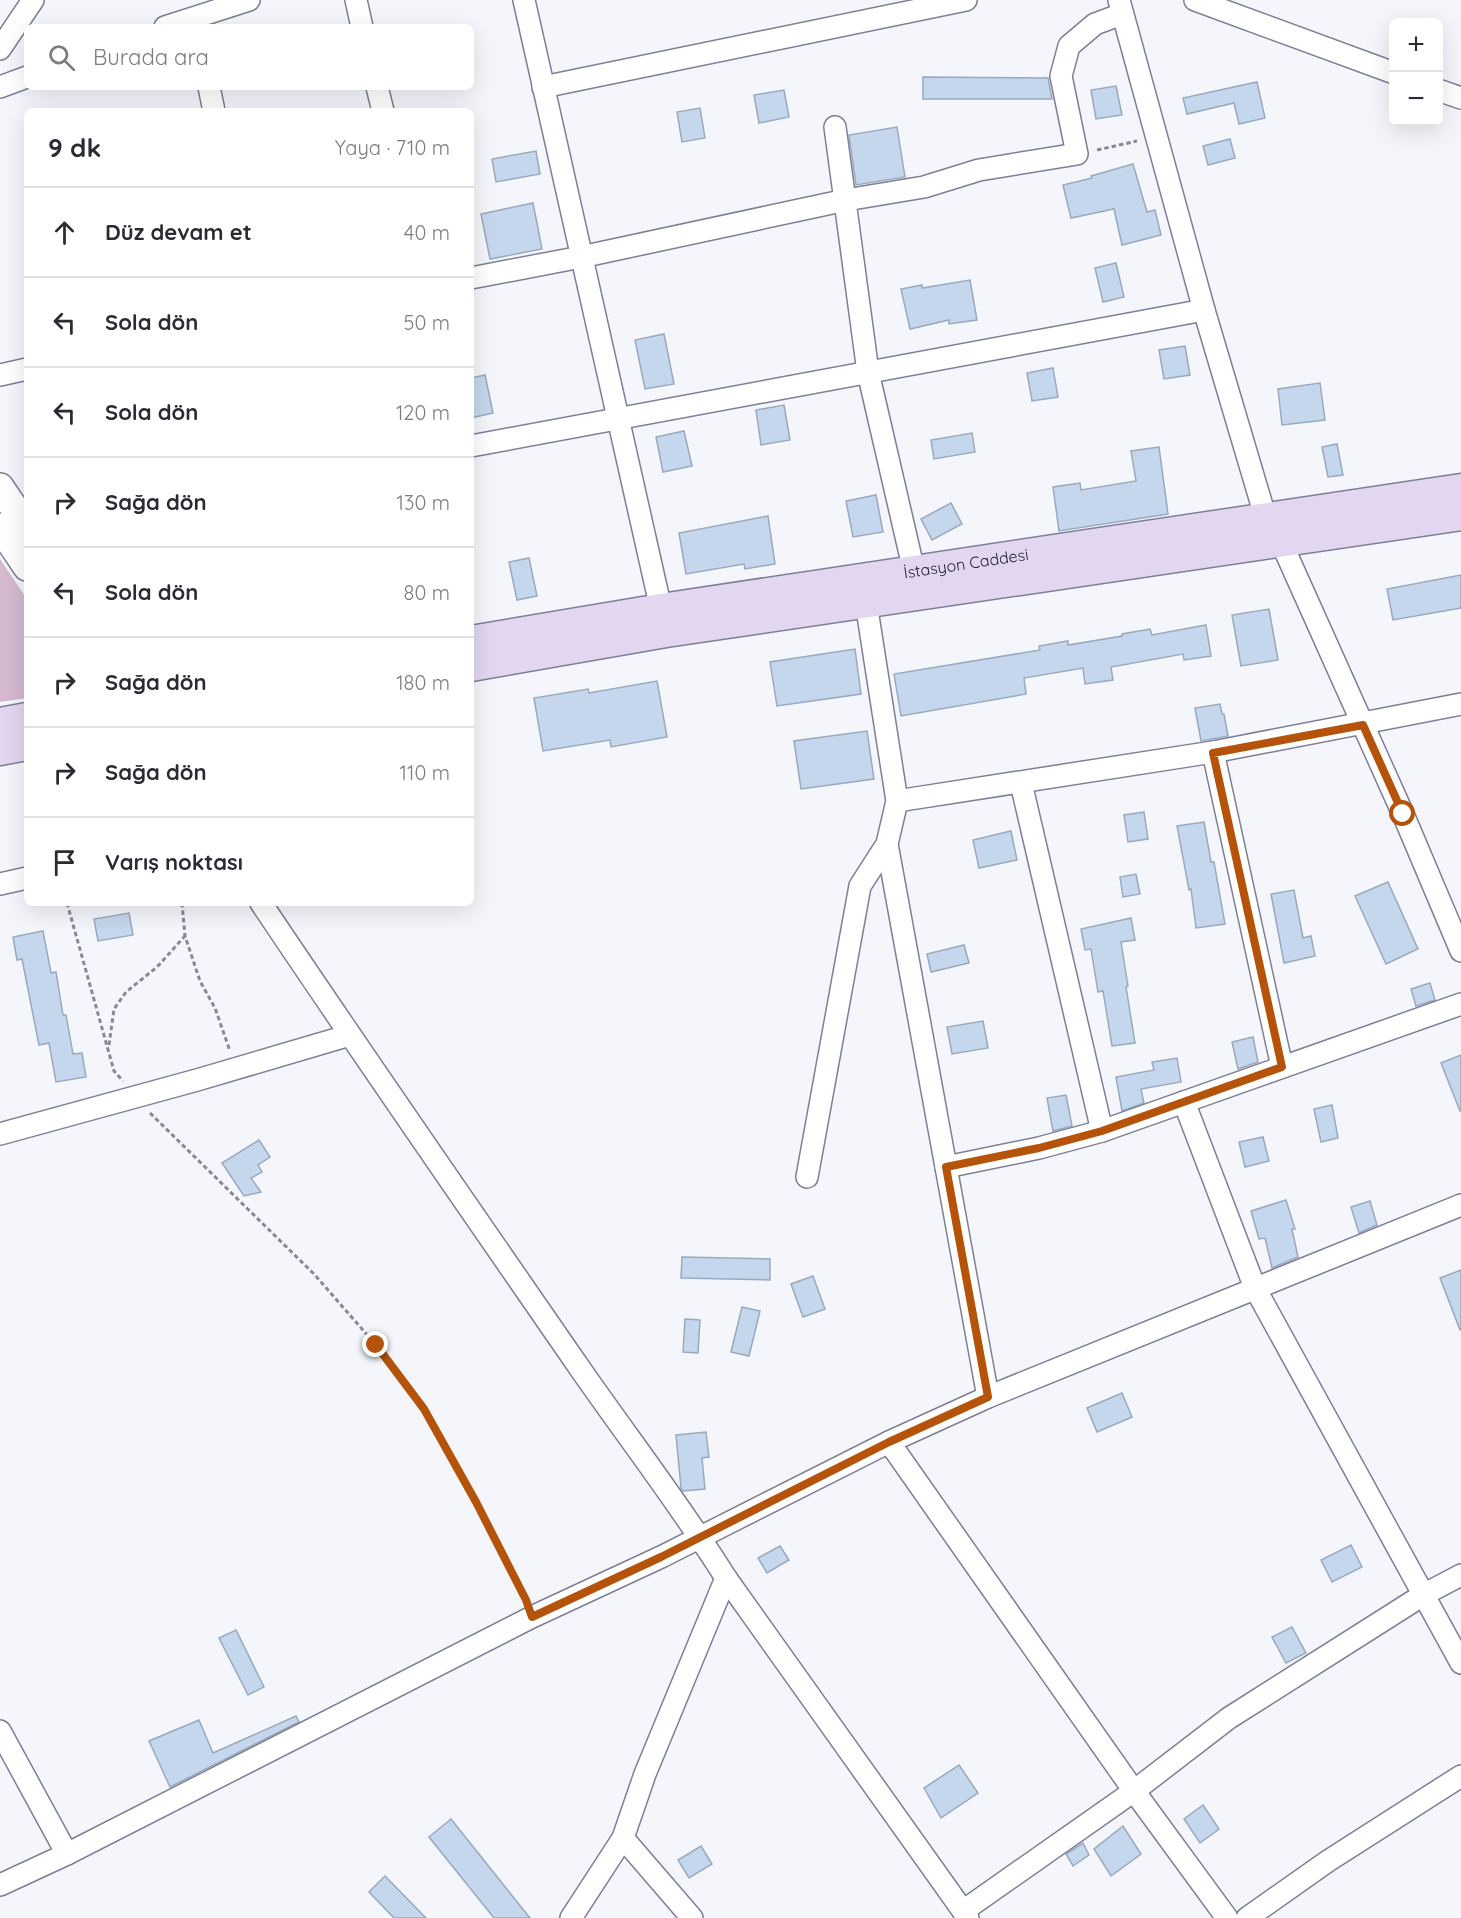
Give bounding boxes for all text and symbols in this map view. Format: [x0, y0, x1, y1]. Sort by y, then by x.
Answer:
map controls [1389, 18, 1443, 126]
button: + [1389, 18, 1443, 72]
search box [24, 24, 474, 90]
icon: search [45, 41, 78, 74]
text: Burada ara [93, 43, 209, 71]
button: − [1389, 72, 1443, 126]
text: 9 dk [48, 131, 101, 164]
text: Yaya · 710 m [335, 135, 450, 160]
icon: ahead [48, 216, 81, 249]
text: Düz devam et [105, 218, 252, 246]
text: 40 m [404, 220, 450, 245]
icon: left [48, 306, 81, 339]
text: Sola dön [105, 308, 198, 336]
text: 50 m [404, 310, 450, 335]
icon: left [48, 396, 81, 429]
text: Sola dön [105, 398, 198, 426]
text: 120 m [396, 400, 450, 425]
icon: right [48, 486, 81, 519]
text: Sağa dön [105, 488, 207, 516]
text: 130 m [397, 490, 450, 515]
street label: İstasyon Caddesi [902, 544, 1030, 583]
icon: left [48, 576, 81, 609]
text: Sola dön [105, 578, 198, 606]
text: 80 m [404, 580, 450, 605]
icon: right [48, 666, 81, 699]
text: Sağa dön [105, 668, 207, 696]
text: 180 m [396, 670, 450, 695]
icon: right [48, 756, 81, 789]
text: Sağa dön [105, 758, 207, 786]
text: 110 m [400, 760, 450, 785]
route start [1389, 800, 1415, 826]
icon: arrive [48, 846, 81, 879]
text: Varış noktası [105, 848, 243, 876]
route end [362, 1331, 388, 1357]

